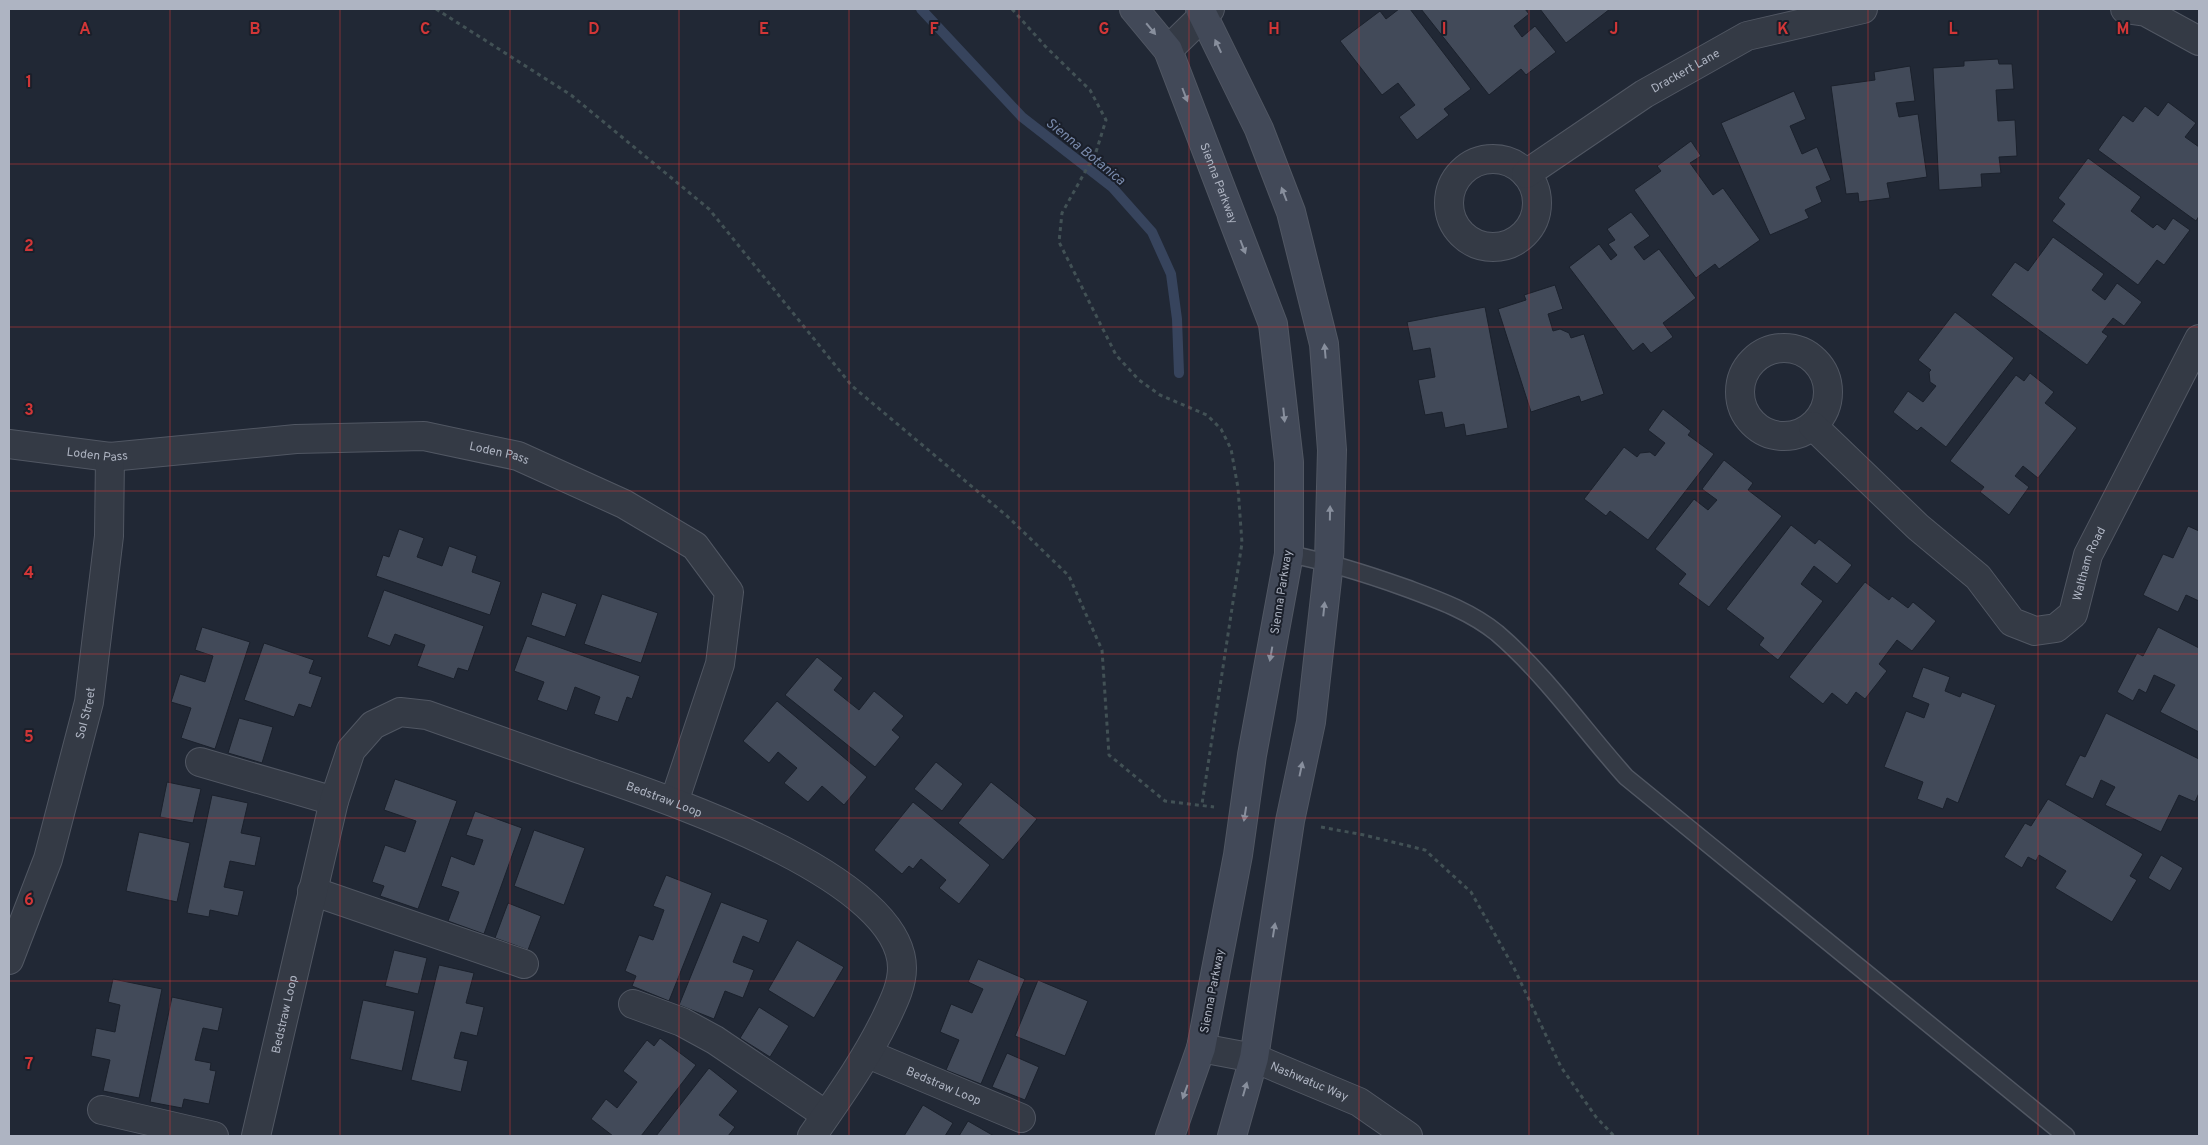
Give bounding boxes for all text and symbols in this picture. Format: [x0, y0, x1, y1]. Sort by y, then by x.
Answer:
text: A [79, 20, 91, 40]
text: B [249, 20, 261, 40]
text: C [420, 20, 430, 40]
text: D [588, 20, 600, 40]
text: E [759, 20, 769, 40]
text: F [929, 20, 939, 40]
text: G [1099, 20, 1109, 40]
text: H [1268, 20, 1280, 40]
text: I [1442, 20, 1446, 40]
text: J [1610, 20, 1618, 40]
text: K [1777, 20, 1789, 40]
text: L [1948, 20, 1958, 40]
text: M [2117, 20, 2129, 40]
one-way arrow [1145, 22, 1156, 35]
one-way arrow [1214, 39, 1222, 53]
street label: Drackert Lane [1649, 46, 1723, 97]
text: 1 [26, 73, 32, 93]
one-way arrow [1181, 88, 1189, 103]
water label: Sienna Botanica [1042, 115, 1129, 190]
street label: Sienna Parkway [1195, 141, 1241, 226]
one-way arrow [1280, 186, 1288, 201]
text: 2 [24, 237, 34, 257]
one-way arrow [1240, 240, 1248, 254]
one-way arrow [1321, 343, 1329, 359]
text: 3 [24, 401, 34, 421]
one-way arrow [1280, 407, 1288, 423]
street label: Loden Pass [468, 439, 532, 469]
street label: Loden Pass [66, 444, 129, 466]
one-way arrow [1326, 505, 1334, 521]
street label: Waltham Road [2070, 524, 2110, 603]
street label: Sienna Parkway [1267, 549, 1297, 636]
text: 4 [24, 564, 34, 584]
one-way arrow [1320, 600, 1328, 616]
one-way arrow [1267, 646, 1275, 661]
street label: Sol Street [73, 686, 100, 741]
text: 5 [24, 728, 34, 748]
one-way arrow [1297, 762, 1305, 777]
street label: Bedstraw Loop [624, 779, 704, 822]
one-way arrow [1240, 806, 1248, 822]
text: 6 [24, 891, 34, 911]
one-way arrow [1270, 921, 1278, 937]
street label: Sienna Parkway [1197, 948, 1229, 1035]
street label: Bedstraw Loop [268, 973, 302, 1055]
text: 7 [25, 1055, 33, 1075]
street label: Nashwatuc Way [1267, 1059, 1351, 1106]
street label: Bedstraw Loop [903, 1064, 983, 1109]
one-way arrow [1241, 1082, 1249, 1097]
one-way arrow [1181, 1085, 1188, 1100]

